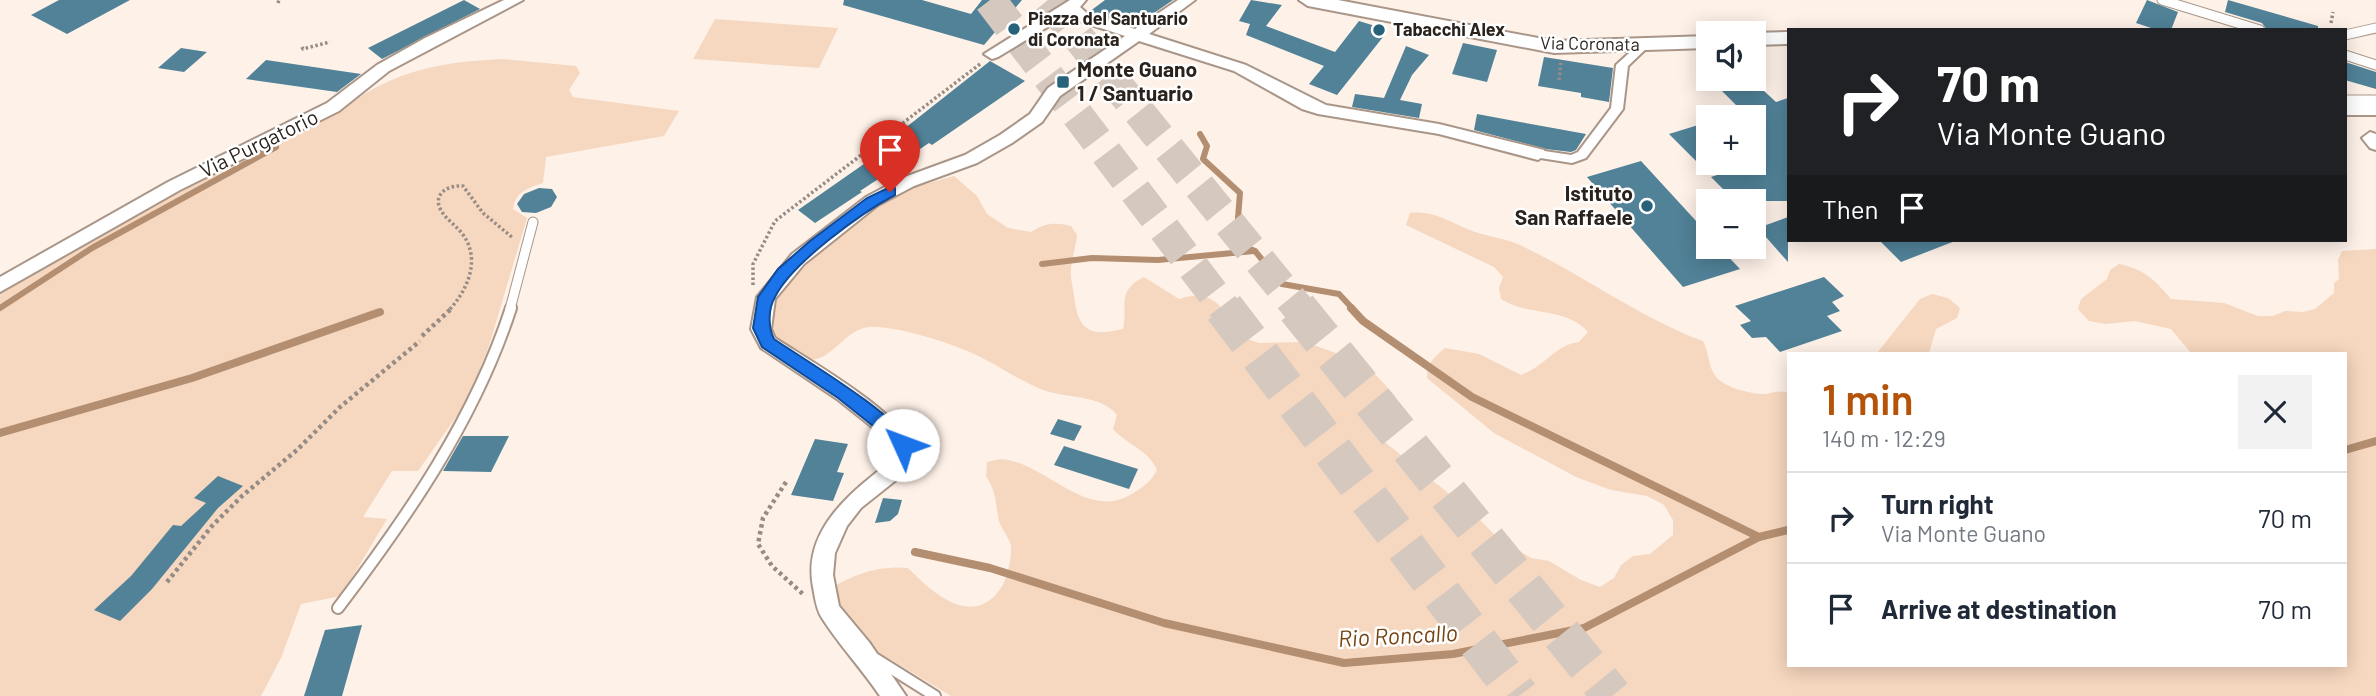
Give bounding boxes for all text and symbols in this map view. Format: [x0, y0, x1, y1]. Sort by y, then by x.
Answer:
place label: Piazza del Santuario di Coronata [1028, 7, 1188, 50]
place label: Tabacchi Alex [1393, 18, 1505, 40]
marker: Piazza del Santuario di Coronata [1006, 21, 1022, 37]
map controls [1696, 21, 1766, 259]
button: sound [1696, 21, 1766, 91]
marker: Tabacchi Alex [1371, 22, 1387, 38]
street label: Via Coronata [1540, 31, 1640, 55]
text: 70 m [1937, 53, 2040, 112]
place label: Monte Guano 1 / Santuario [1077, 56, 1197, 105]
icon: right [1822, 56, 1913, 147]
marker: Monte Guano 1 / Santuario [1055, 74, 1071, 90]
street label: Via Purgatorio [195, 103, 322, 182]
button: + [1696, 105, 1766, 175]
text: Via Monte Guano [1937, 113, 2167, 151]
pin [860, 120, 920, 192]
icon: arrive [871, 131, 909, 169]
place label: Istituto San Raffaele [1515, 180, 1633, 229]
button: − [1696, 189, 1766, 259]
icon: arrive [1893, 189, 1931, 227]
text: Then [1822, 193, 1879, 224]
marker: Istituto San Raffaele [1639, 198, 1655, 214]
text: 1 min [1822, 373, 1914, 423]
button: close [2238, 375, 2312, 449]
position arrow [866, 408, 940, 482]
text: 140 m · 12:29 [1822, 424, 1946, 452]
text: Turn right [1881, 488, 1994, 519]
icon: right [1822, 499, 1860, 537]
text: 70 m [2258, 502, 2312, 533]
text: Via Monte Guano [1881, 519, 2046, 547]
icon: arrive [1822, 590, 1860, 628]
text: Arrive at destination [1881, 593, 2117, 624]
text: 70 m [2258, 593, 2312, 624]
water label: Rio Roncallo [1337, 618, 1459, 652]

